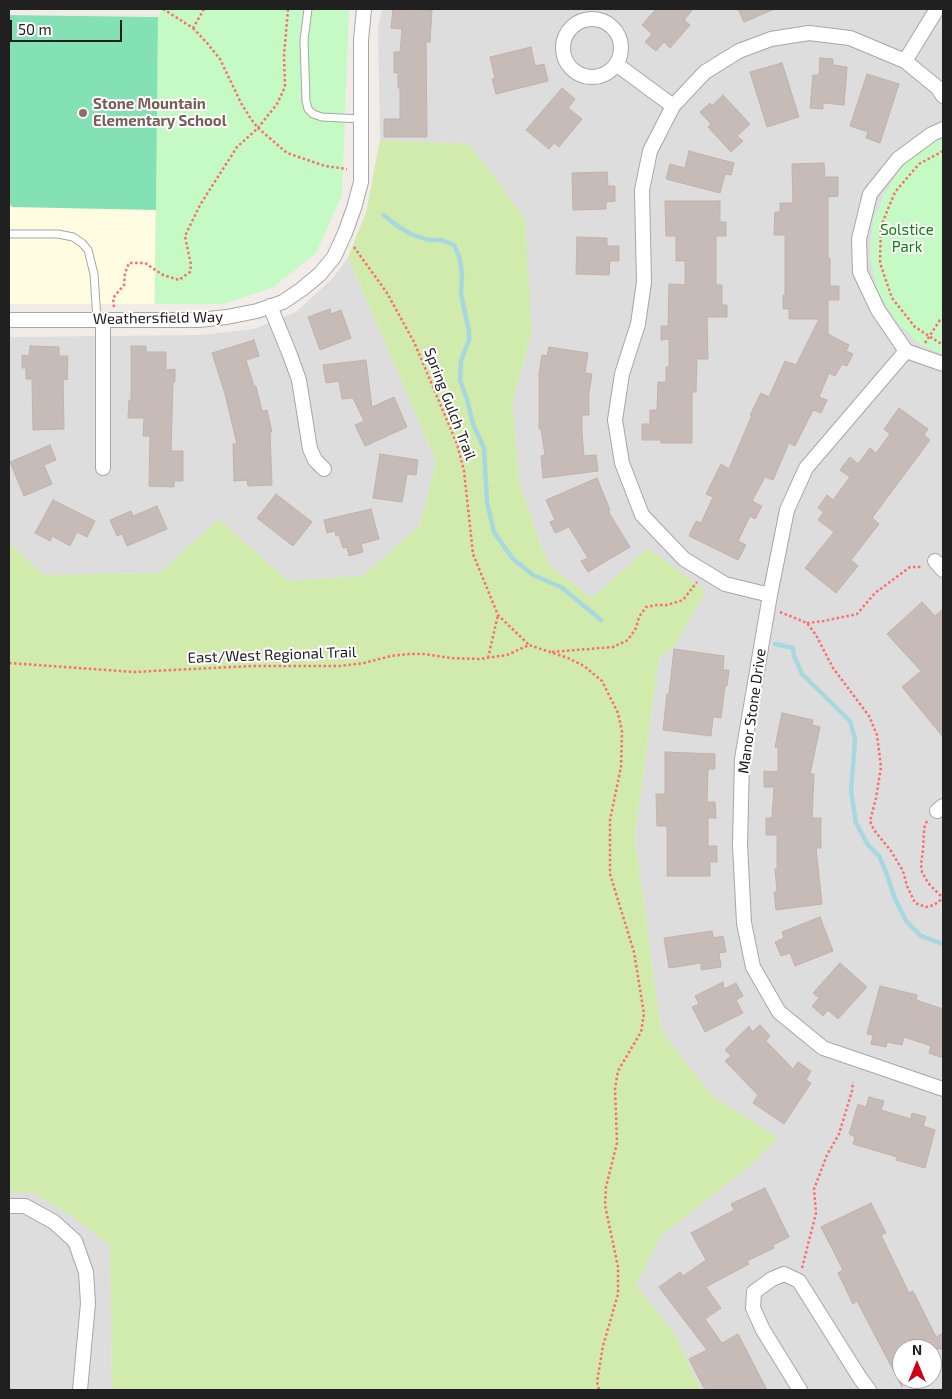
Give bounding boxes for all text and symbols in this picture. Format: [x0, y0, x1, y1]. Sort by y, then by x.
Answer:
scale bar [12, 10, 125, 42]
text: 50 m [18, 20, 52, 38]
place label: Stone Mountain Elementary School [93, 95, 227, 130]
marker: Stone Mountain Elementary School [77, 107, 89, 119]
park label: Solstice Park [880, 221, 934, 256]
street label: Weathersfield Way [93, 308, 223, 328]
street label: Spring Gulch Trail [420, 345, 480, 463]
street label: East/West Regional Trail [187, 643, 357, 667]
street label: Manor Stone Drive [734, 647, 770, 775]
north arrow [892, 1339, 942, 1389]
text: N [912, 1341, 922, 1358]

